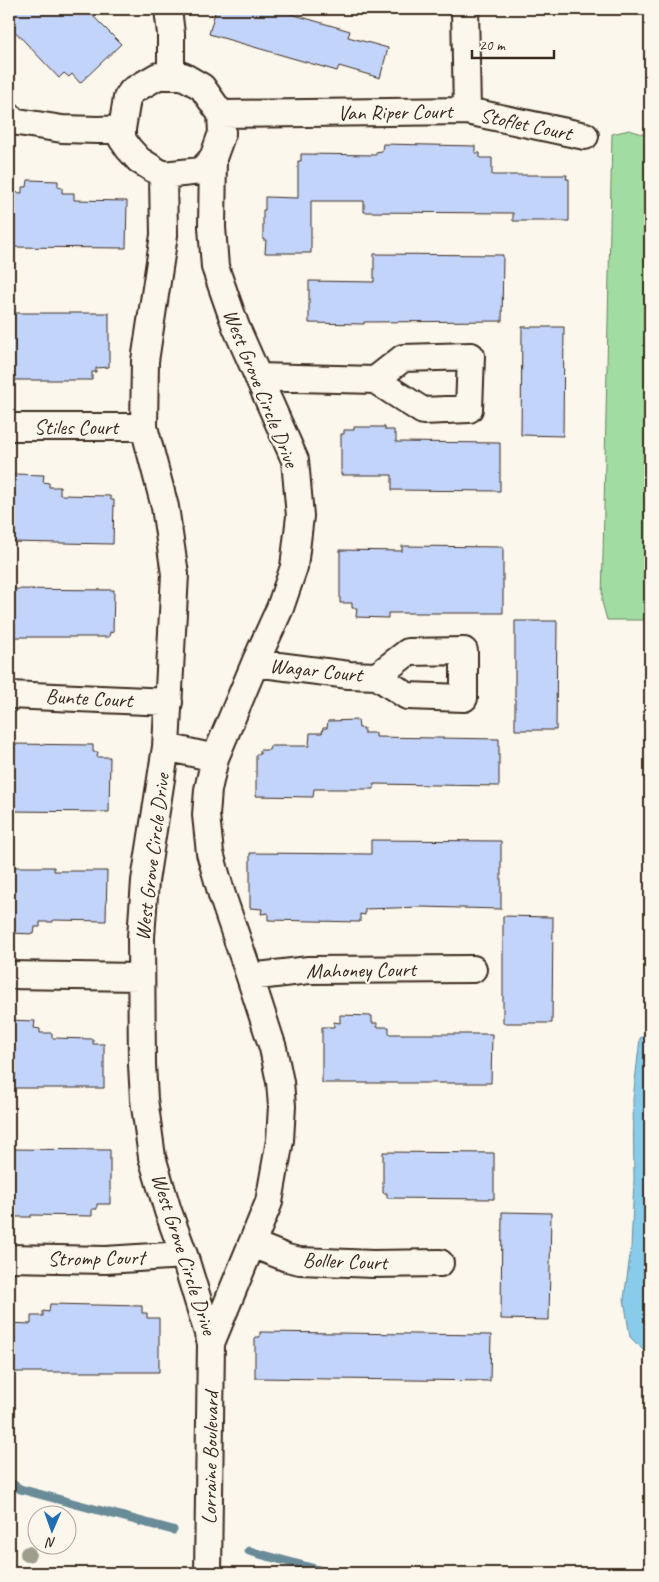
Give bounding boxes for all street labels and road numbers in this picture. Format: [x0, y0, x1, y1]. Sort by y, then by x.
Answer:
street label: Van Riper Court [338, 98, 455, 126]
street label: Stoflet Court [478, 102, 576, 147]
street label: West Grove Circle Drive [217, 305, 305, 473]
street label: Stiles Court [34, 414, 120, 440]
street label: Wagar Court [269, 652, 365, 688]
street label: Bunte Court [45, 683, 135, 713]
street label: West Grove Circle Drive [129, 770, 175, 942]
street label: Mahoney Court [306, 956, 418, 984]
street label: West Grove Circle Drive [146, 1170, 223, 1340]
street label: Stromp Court [47, 1244, 148, 1272]
street label: Boller Court [302, 1247, 390, 1276]
street label: Lorraine Boulevard [196, 1388, 224, 1525]

